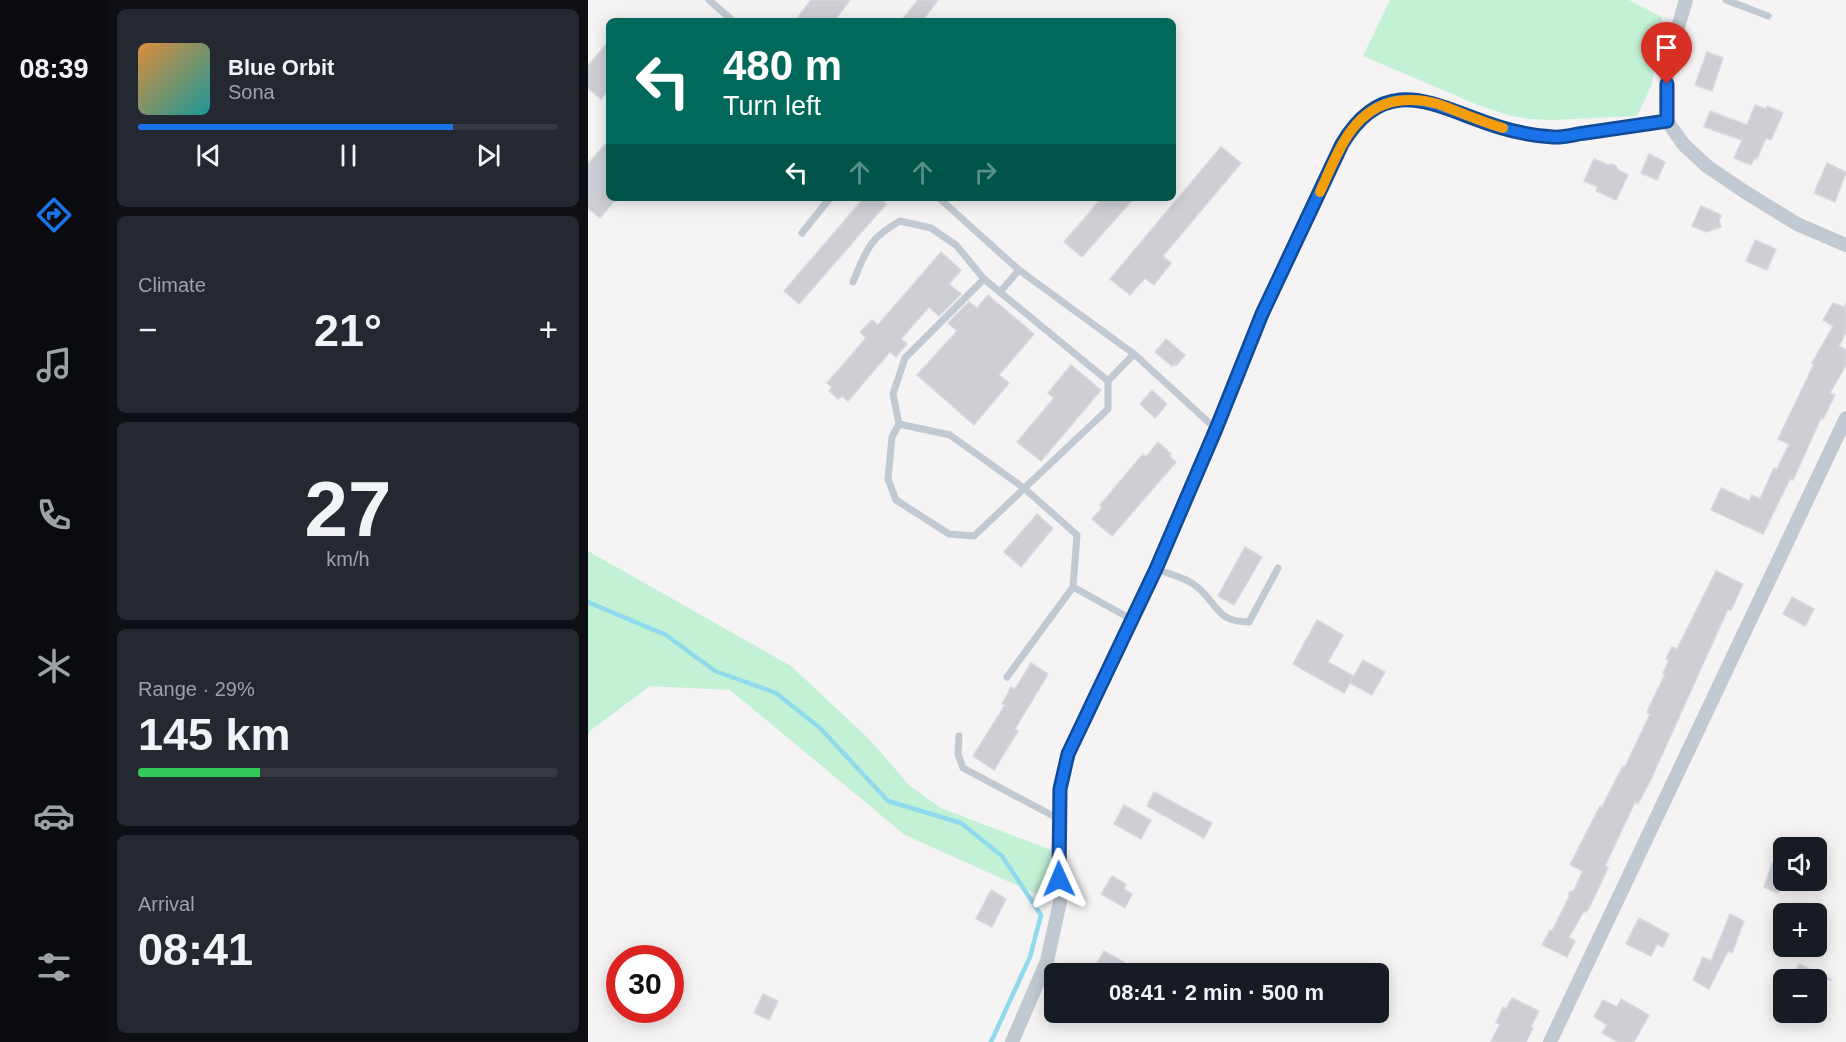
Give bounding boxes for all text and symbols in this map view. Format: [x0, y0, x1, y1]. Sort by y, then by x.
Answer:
pin [1641, 22, 1692, 84]
icon: arrive [1650, 31, 1683, 64]
icon: left [624, 42, 702, 120]
text: 480 m [723, 42, 842, 89]
text: 08:39 [19, 54, 89, 84]
text: Blue Orbit [228, 55, 334, 80]
text: Sona [228, 81, 275, 103]
text: Turn left [723, 91, 821, 121]
icon: previous [192, 139, 225, 172]
icon: pause [332, 139, 365, 172]
icon: next [472, 139, 505, 172]
icon: left [780, 156, 813, 189]
icon: ahead [843, 156, 876, 189]
icon: ahead [906, 156, 939, 189]
icon: right [969, 156, 1002, 189]
icon: directions [33, 194, 75, 236]
text: Climate [138, 274, 206, 296]
text: 21° [314, 305, 382, 356]
text: − [138, 311, 157, 348]
text: + [539, 311, 558, 348]
icon: music [33, 344, 75, 386]
text: 27 [305, 465, 391, 553]
icon: phone [33, 494, 75, 536]
text: km/h [326, 548, 370, 570]
icon: climate [33, 645, 75, 687]
text: Range · 29% [138, 678, 255, 700]
text: 145 km [138, 709, 291, 760]
icon: car [33, 795, 75, 837]
map controls [1773, 837, 1827, 1023]
button: sound [1773, 837, 1827, 891]
position arrow [1027, 847, 1091, 911]
text: Arrival [138, 893, 195, 915]
button: + [1773, 903, 1827, 957]
text: 08:41 [138, 924, 253, 975]
speed limit sign: 30 [606, 945, 684, 1023]
icon: filters [33, 946, 75, 988]
button: − [1773, 969, 1827, 1023]
text: 08:41 · 2 min · 500 m [1109, 980, 1324, 1005]

